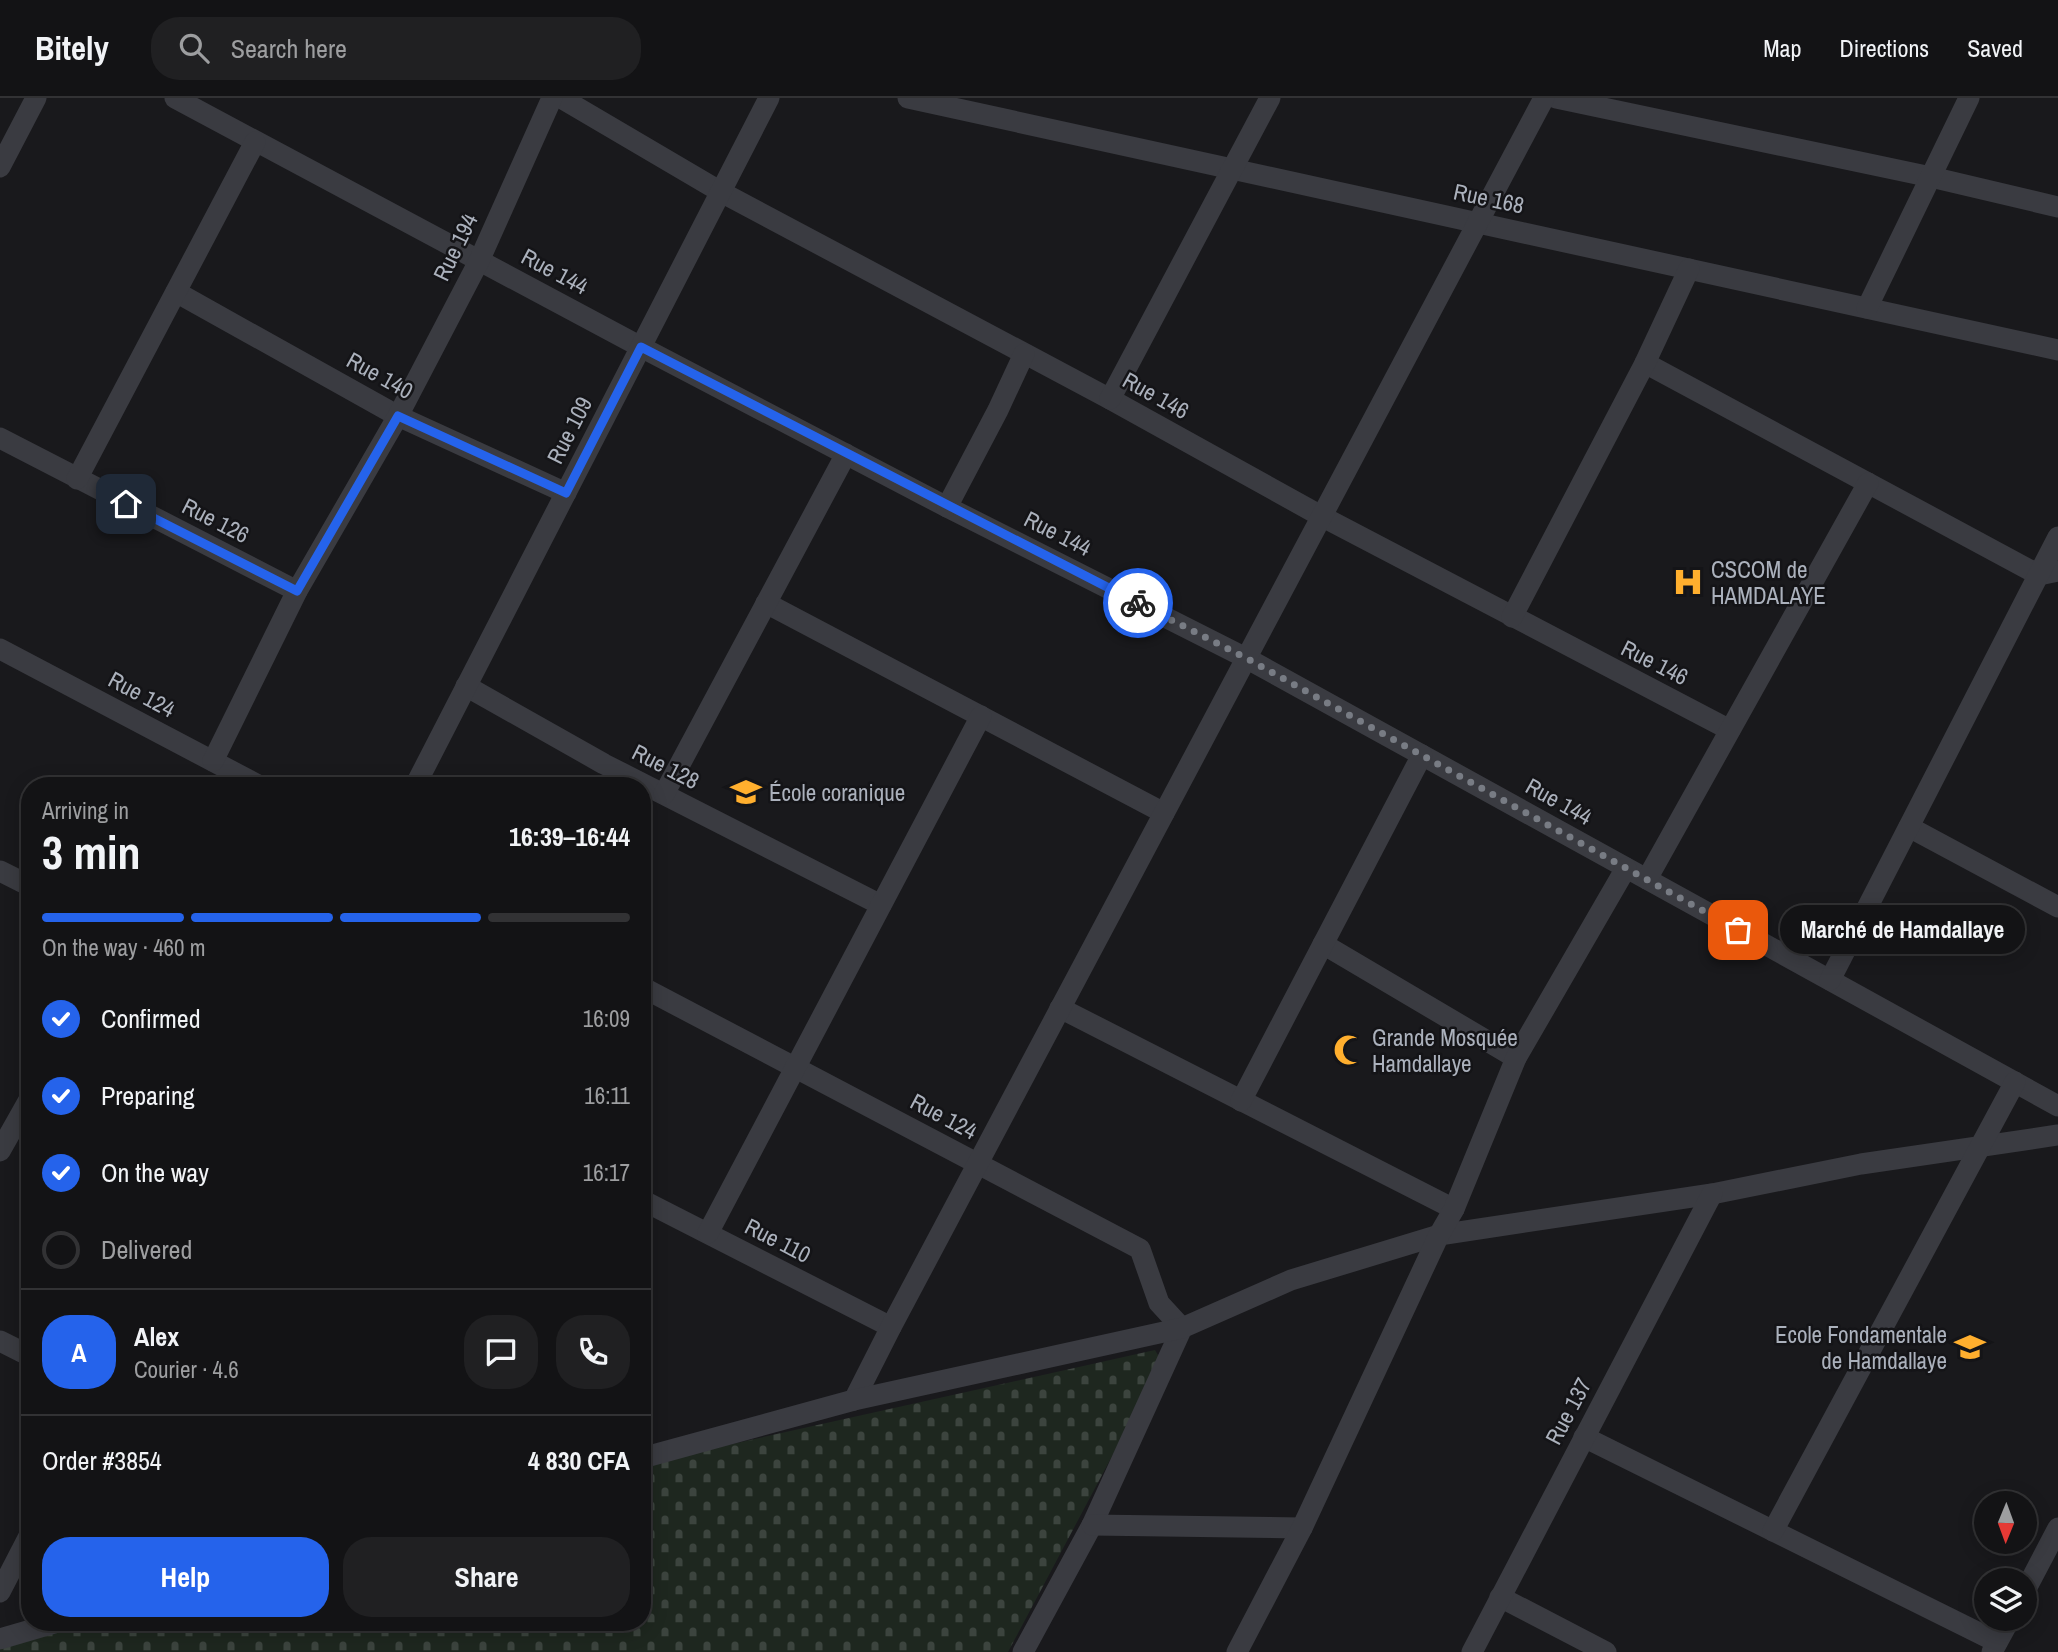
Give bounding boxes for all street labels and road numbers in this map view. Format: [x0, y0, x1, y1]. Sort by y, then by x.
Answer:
street label: Rue 168 [1451, 175, 1527, 221]
street label: Rue 194 [425, 208, 485, 286]
street label: Rue 144 [516, 241, 594, 302]
street label: Rue 140 [341, 344, 419, 406]
street label: Rue 146 [1117, 364, 1195, 426]
street label: Rue 109 [539, 391, 599, 469]
street label: Rue 126 [177, 490, 255, 550]
street label: Rue 144 [1019, 503, 1097, 563]
street label: Rue 146 [1616, 632, 1694, 692]
street label: Rue 124 [103, 664, 181, 725]
street label: Rue 128 [627, 736, 705, 796]
street label: Rue 144 [1520, 770, 1598, 832]
street label: Rue 124 [905, 1086, 983, 1147]
street label: Rue 110 [740, 1210, 816, 1270]
street label: Rue 137 [1538, 1372, 1598, 1450]

